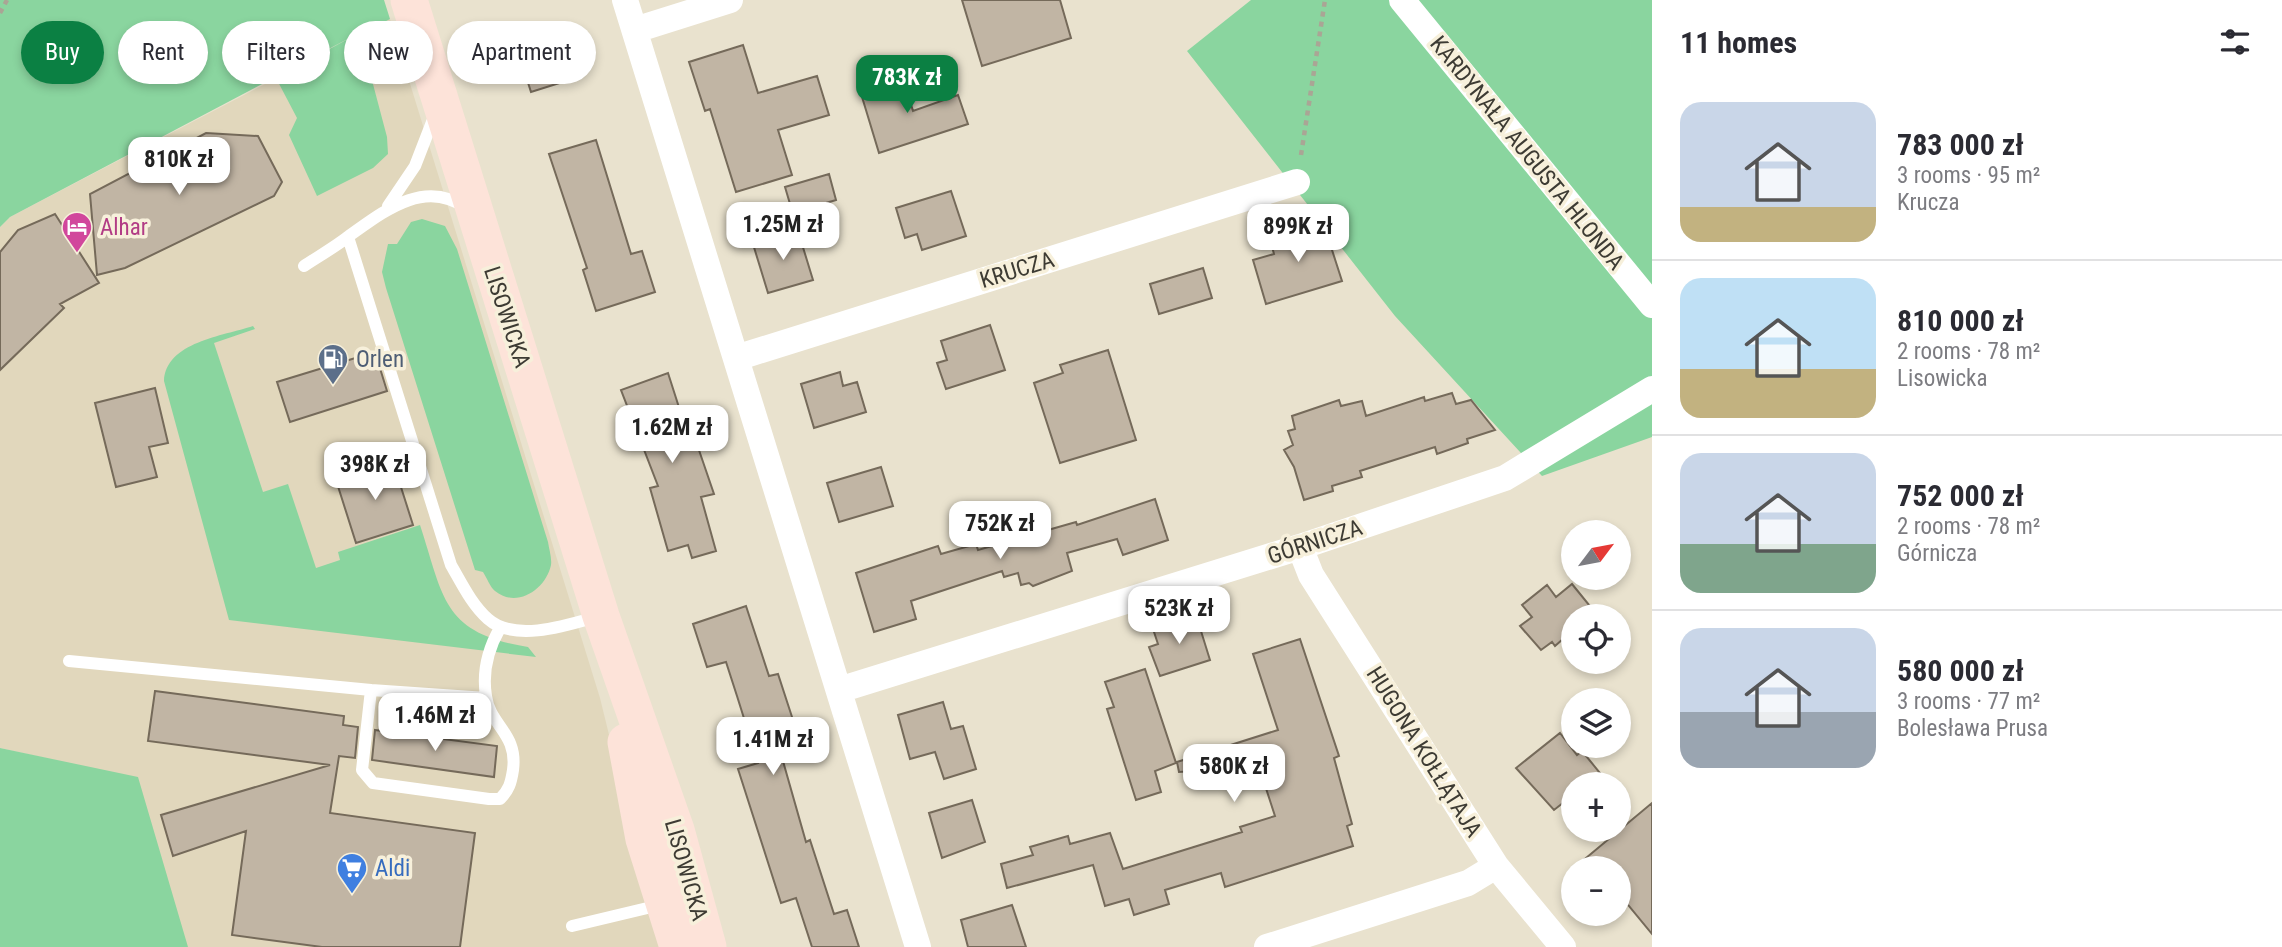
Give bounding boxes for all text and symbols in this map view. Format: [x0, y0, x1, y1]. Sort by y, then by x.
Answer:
chip: Buy [21, 21, 104, 84]
chip: Rent [118, 21, 208, 84]
chip: Filters [222, 21, 330, 84]
chip: New [344, 21, 433, 84]
chip: Apartment [447, 21, 596, 84]
icon: filters [2216, 23, 2254, 61]
text: 11 homes [1680, 25, 1797, 60]
street label: KARDYNAŁA AUGUSTA HLONDA [1424, 31, 1630, 275]
pin: 783K zł [842, 55, 972, 115]
text: 783K zł [872, 64, 942, 91]
text: 783 000 zł [1897, 127, 2024, 162]
icon: home [1736, 130, 1820, 214]
pin: 810K zł [114, 138, 244, 197]
text: 810K zł [144, 146, 214, 173]
text: 3 rooms · 95 m² [1897, 162, 2040, 189]
text: Krucza [1897, 189, 1959, 216]
pin: 1.25M zł [711, 202, 855, 262]
pin: 899K zł [1233, 204, 1363, 264]
hotel icon: Alhar [60, 210, 94, 254]
text: 1.25M zł [742, 211, 824, 238]
text: 899K zł [1263, 213, 1333, 240]
place label: Alhar [100, 214, 148, 241]
street label: KRUCZA [977, 246, 1057, 294]
street label: LISOWICKA [478, 263, 536, 371]
text: 810 000 zł [1897, 303, 2024, 338]
icon: home [1736, 306, 1820, 390]
text: 2 rooms · 78 m² [1897, 338, 2040, 365]
fuel station icon: Orlen [316, 342, 350, 386]
place label: Orlen [356, 346, 404, 373]
text: Lisowicka [1897, 365, 1987, 392]
pin: 1.62M zł [600, 406, 744, 465]
text: 1.62M zł [631, 414, 713, 441]
pin: 398K zł [310, 442, 440, 502]
text: 398K zł [340, 451, 410, 478]
text: 752 000 zł [1897, 478, 2024, 513]
icon: home [1736, 481, 1820, 565]
pin: 752K zł [935, 502, 1065, 561]
text: 752K zł [965, 510, 1035, 537]
street label: GÓRNICZA [1264, 513, 1366, 570]
text: 2 rooms · 78 m² [1897, 513, 2040, 540]
north arrow [1561, 520, 1631, 590]
map controls [1561, 520, 1631, 926]
text: Górnicza [1897, 540, 1977, 567]
pin: 523K zł [1114, 586, 1244, 646]
text: 523K zł [1144, 595, 1214, 622]
button: locate [1561, 604, 1631, 674]
text: 580 000 zł [1897, 653, 2024, 688]
icon: home [1736, 656, 1820, 740]
street label: HUGONA KOŁŁĄTAJA [1361, 662, 1487, 842]
button: layers [1561, 688, 1631, 758]
text: 3 rooms · 77 m² [1897, 688, 2040, 715]
pin: 1.46M zł [363, 694, 507, 753]
text: 1.46M zł [394, 702, 476, 729]
text: Bolesława Prusa [1897, 715, 2048, 742]
pin: 1.41M zł [701, 718, 845, 777]
text: 1.41M zł [732, 726, 814, 753]
pin: 580K zł [1169, 744, 1299, 804]
text: 580K zł [1199, 753, 1269, 780]
button: + [1561, 772, 1631, 842]
street label: LISOWICKA [659, 816, 713, 924]
supermarket icon: Aldi [335, 851, 369, 895]
place label: Aldi [375, 855, 410, 882]
button: − [1561, 856, 1631, 926]

